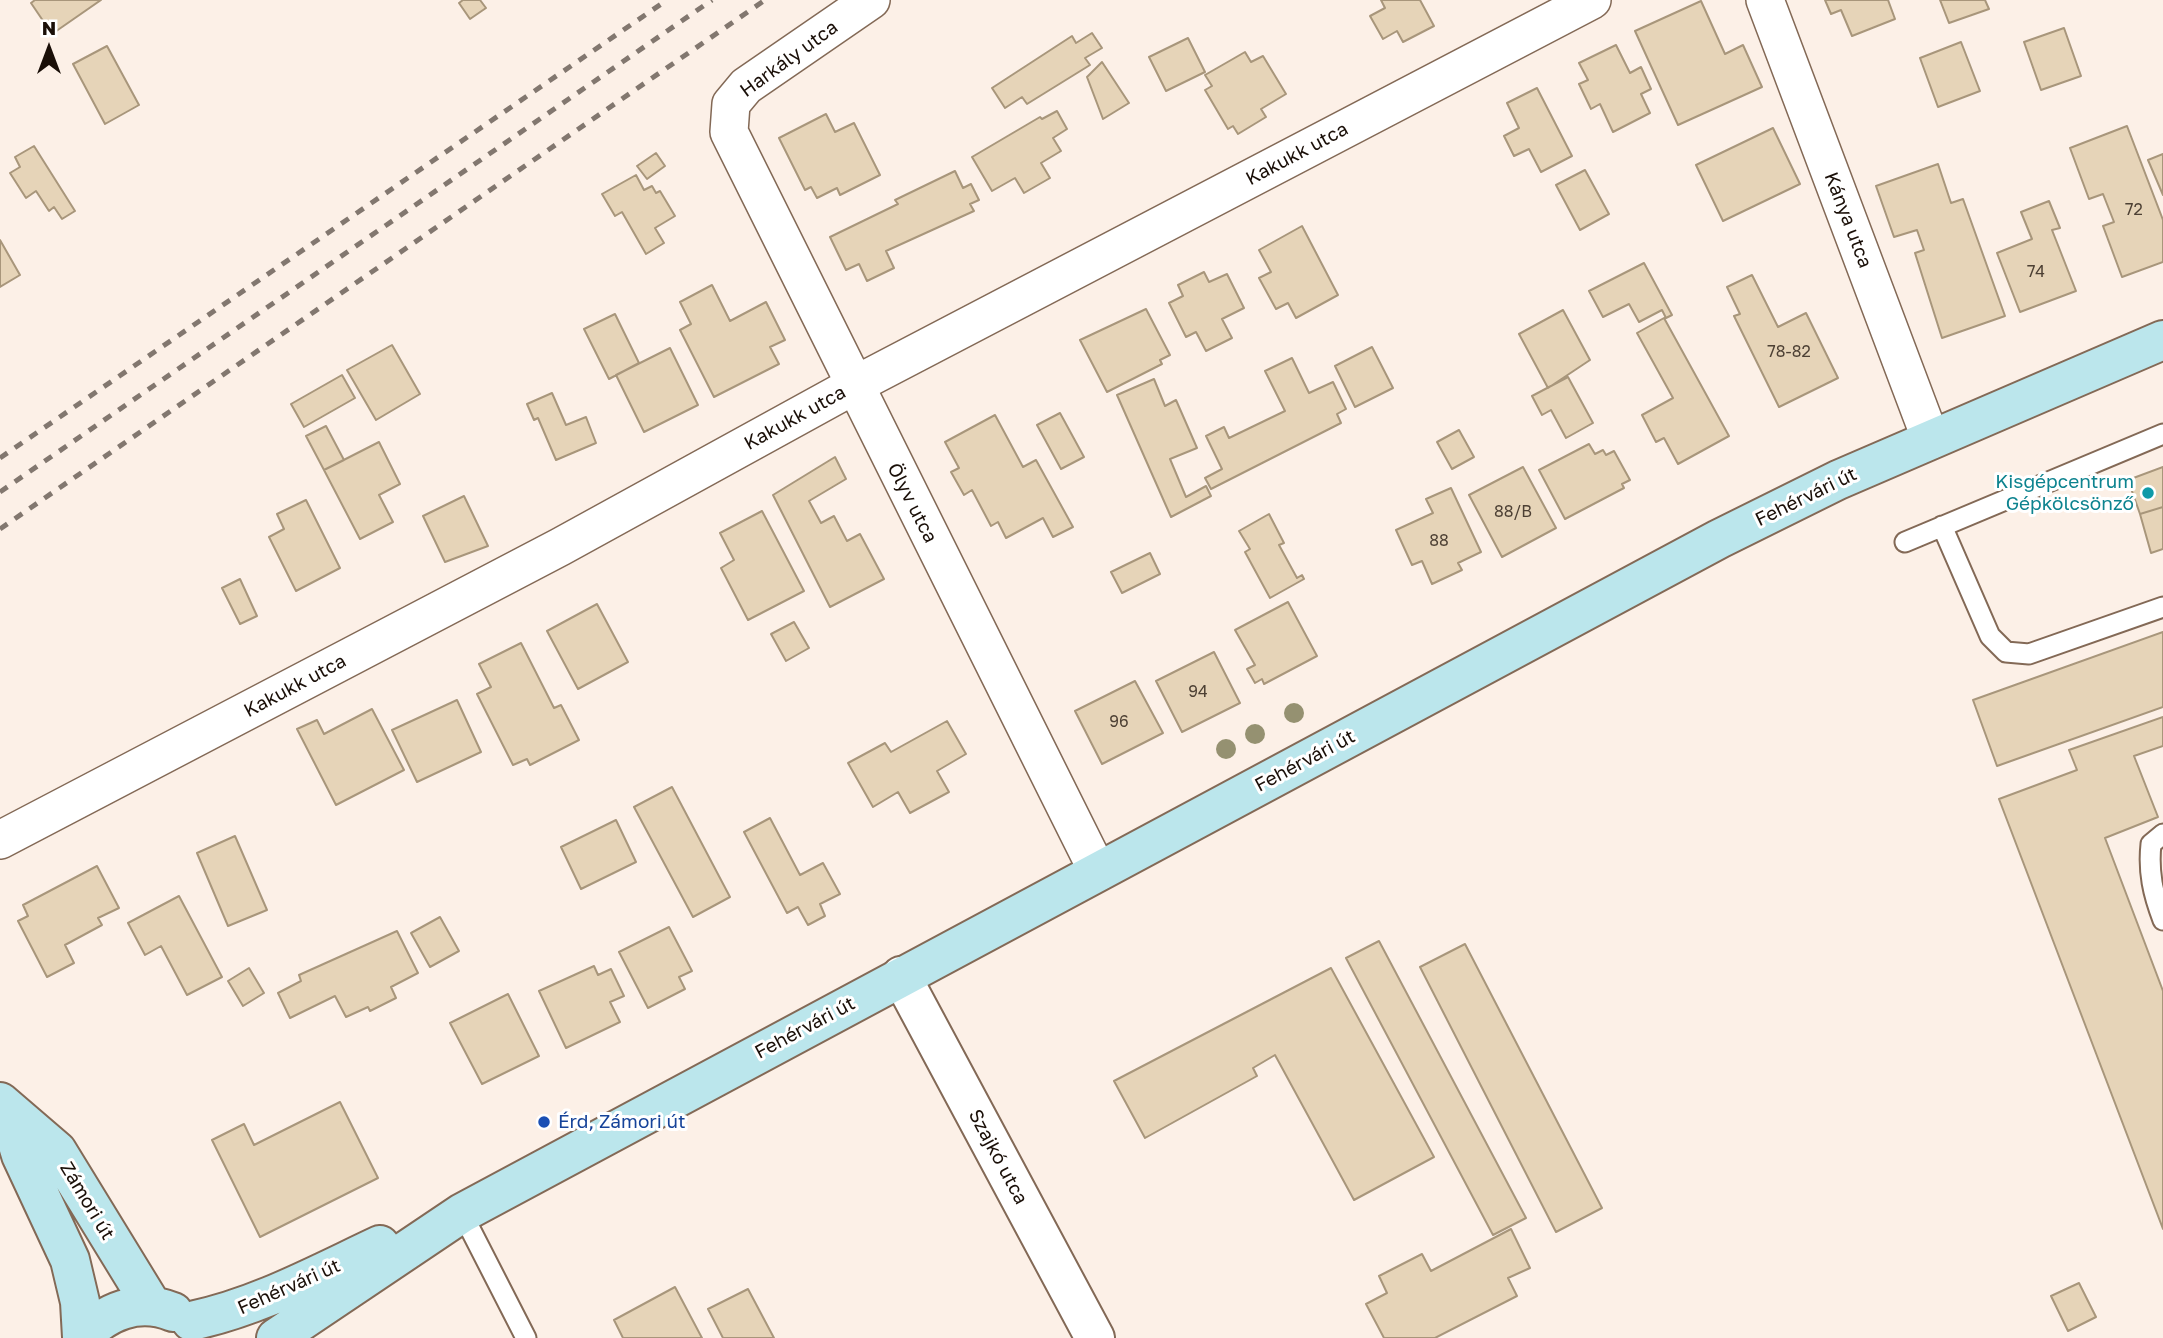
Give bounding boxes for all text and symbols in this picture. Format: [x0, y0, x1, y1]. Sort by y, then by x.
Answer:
north arrow [14, 14, 84, 84]
text: N [42, 16, 56, 39]
street label: Harkály utca [736, 16, 842, 102]
street label: Kakukk utca [1242, 118, 1352, 190]
street label: Kánya utca [1819, 169, 1877, 271]
house number: 72 [2125, 200, 2143, 220]
house number: 74 [2027, 262, 2045, 282]
house number: 78-82 [1767, 342, 1811, 362]
street label: Kakukk utca [740, 381, 850, 455]
street label: Ölyv utca [882, 459, 942, 547]
street label: Fehérvári út [1752, 463, 1860, 531]
place label: Kisgépcentrum Gépkölcsönző [1995, 471, 2134, 515]
marker: Kisgépcentrum Gépkölcsönző [2140, 485, 2156, 501]
house number: 88/B [1494, 502, 1532, 522]
house number: 88 [1429, 531, 1449, 551]
street label: Kakukk utca [240, 650, 350, 722]
house number: 94 [1188, 682, 1208, 702]
house number: 96 [1109, 712, 1129, 732]
street label: Fehérvári út [1251, 725, 1359, 797]
street label: Fehérvári út [751, 992, 859, 1064]
street label: Szajkó utca [963, 1106, 1033, 1208]
place label: Érd, Zámori út [558, 1111, 686, 1133]
marker: Érd, Zámori út [536, 1114, 552, 1130]
street label: Zámori út [55, 1158, 119, 1244]
street label: Fehérvári út [234, 1254, 344, 1320]

